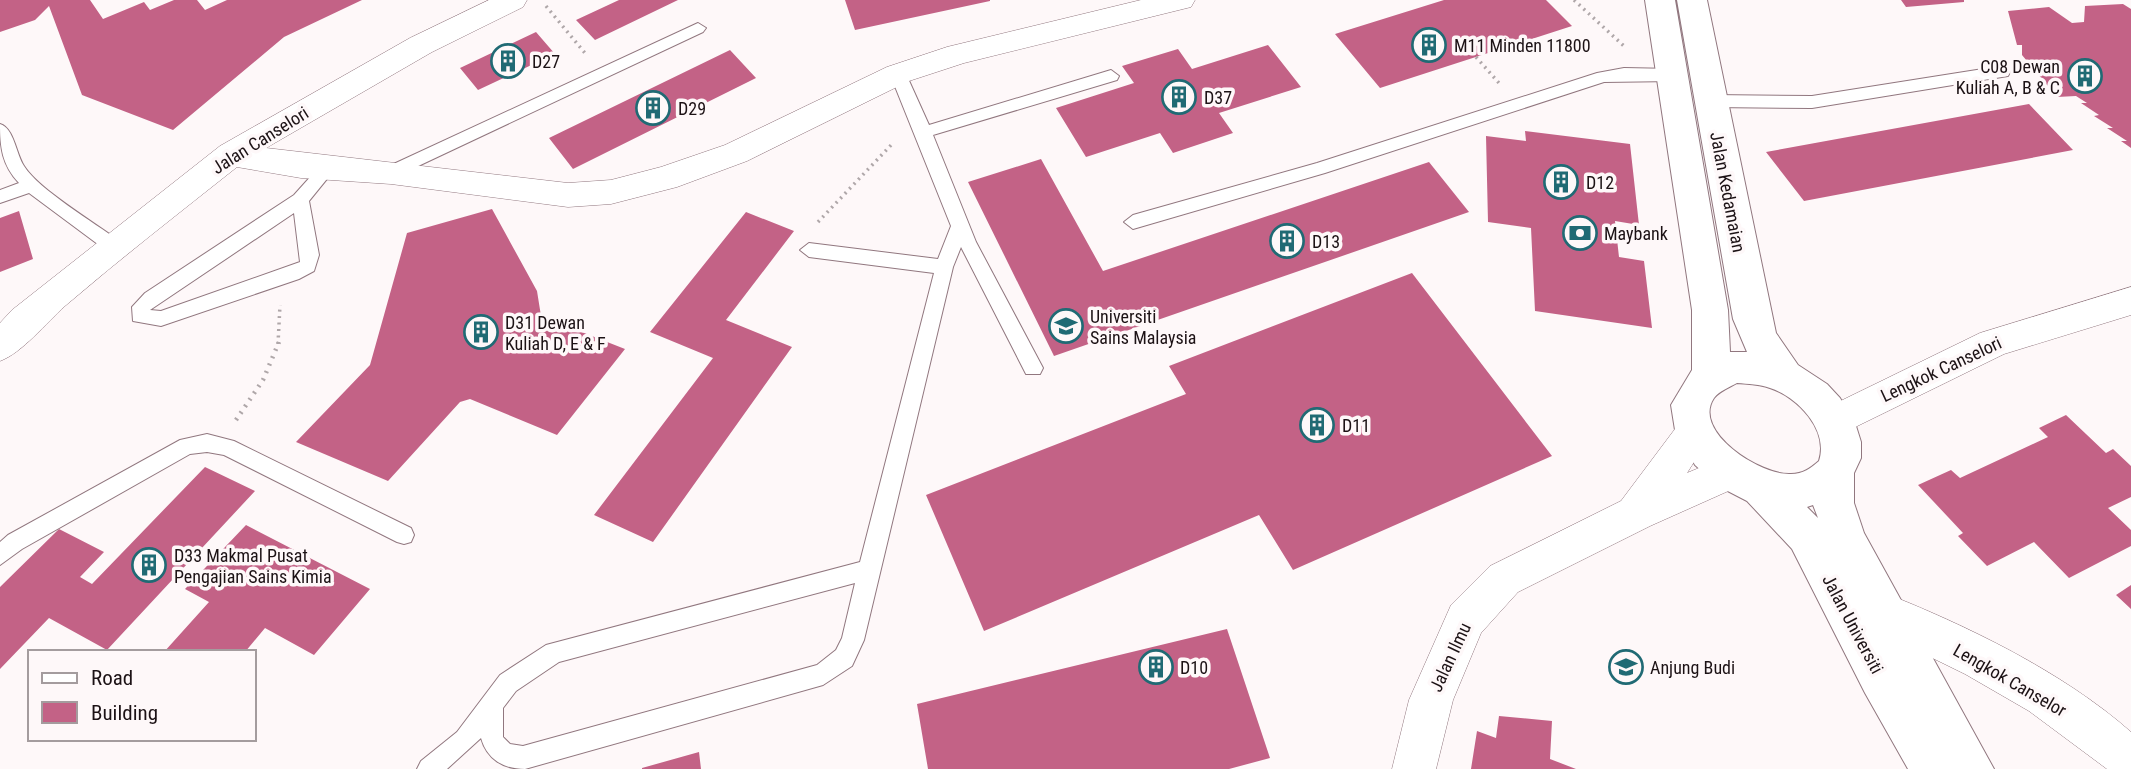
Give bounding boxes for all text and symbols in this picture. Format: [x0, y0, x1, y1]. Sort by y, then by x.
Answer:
building icon: M11 Minden 11800 [1410, 26, 1448, 64]
place label: M11 Minden 11800 [1454, 35, 1591, 56]
building icon: D27 [489, 42, 527, 80]
place label: D27 [532, 51, 560, 72]
place label: C08 Dewan Kuliah A, B & C [1956, 56, 2060, 98]
building icon: C08 Dewan Kuliah A, B & C [2066, 57, 2104, 95]
building icon: D37 [1160, 78, 1198, 116]
place label: D37 [1204, 87, 1232, 108]
building icon: D29 [634, 89, 672, 127]
place label: D29 [678, 98, 706, 119]
street label: Jalan Canselori [208, 102, 312, 178]
street label: Jalan Kedamaian [1706, 130, 1750, 254]
building icon: D12 [1542, 163, 1580, 201]
place label: D12 [1586, 172, 1614, 193]
bank icon: Maybank [1561, 214, 1599, 252]
building icon: D13 [1268, 222, 1306, 260]
place label: Maybank [1604, 223, 1668, 244]
place label: D13 [1312, 231, 1340, 252]
place label: Universiti Sains Malaysia [1090, 306, 1196, 348]
school or university icon: Universiti Sains Malaysia [1047, 307, 1085, 345]
place label: D31 Dewan Kuliah D, E & F [505, 312, 606, 354]
building icon: D31 Dewan Kuliah D, E & F [462, 313, 500, 351]
street label: Lengkok Canselori [1877, 332, 2005, 406]
building icon: D11 [1298, 406, 1336, 444]
place label: D11 [1342, 415, 1370, 436]
place label: D33 Makmal Pusat Pengajian Sains Kimia [174, 545, 332, 587]
building icon: D33 Makmal Pusat Pengajian Sains Kimia [130, 546, 168, 584]
street label: Jalan Universiti [1818, 571, 1888, 677]
street label: Jalan Ilmu [1425, 619, 1475, 695]
street label: Lengkok Canselor [1950, 639, 2071, 721]
building icon: D10 [1137, 648, 1175, 686]
school or university icon: Anjung Budi [1607, 648, 1645, 686]
legend [28, 650, 256, 741]
place label: D10 [1180, 657, 1208, 678]
place label: Anjung Budi [1650, 657, 1735, 678]
text: Road [91, 666, 133, 690]
text: Building [91, 701, 158, 725]

